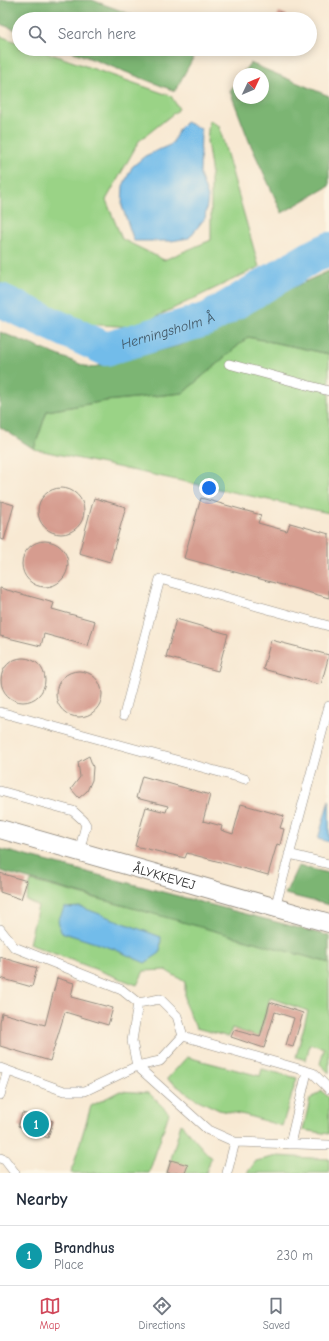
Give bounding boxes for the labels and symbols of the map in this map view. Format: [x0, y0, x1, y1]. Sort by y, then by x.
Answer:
north arrow [233, 68, 269, 104]
water label: Herningsholm Å [119, 308, 218, 353]
your location [199, 478, 219, 498]
street label: ÅLYKKEVEJ [132, 859, 197, 892]
pin: 1 [23, 1109, 49, 1139]

